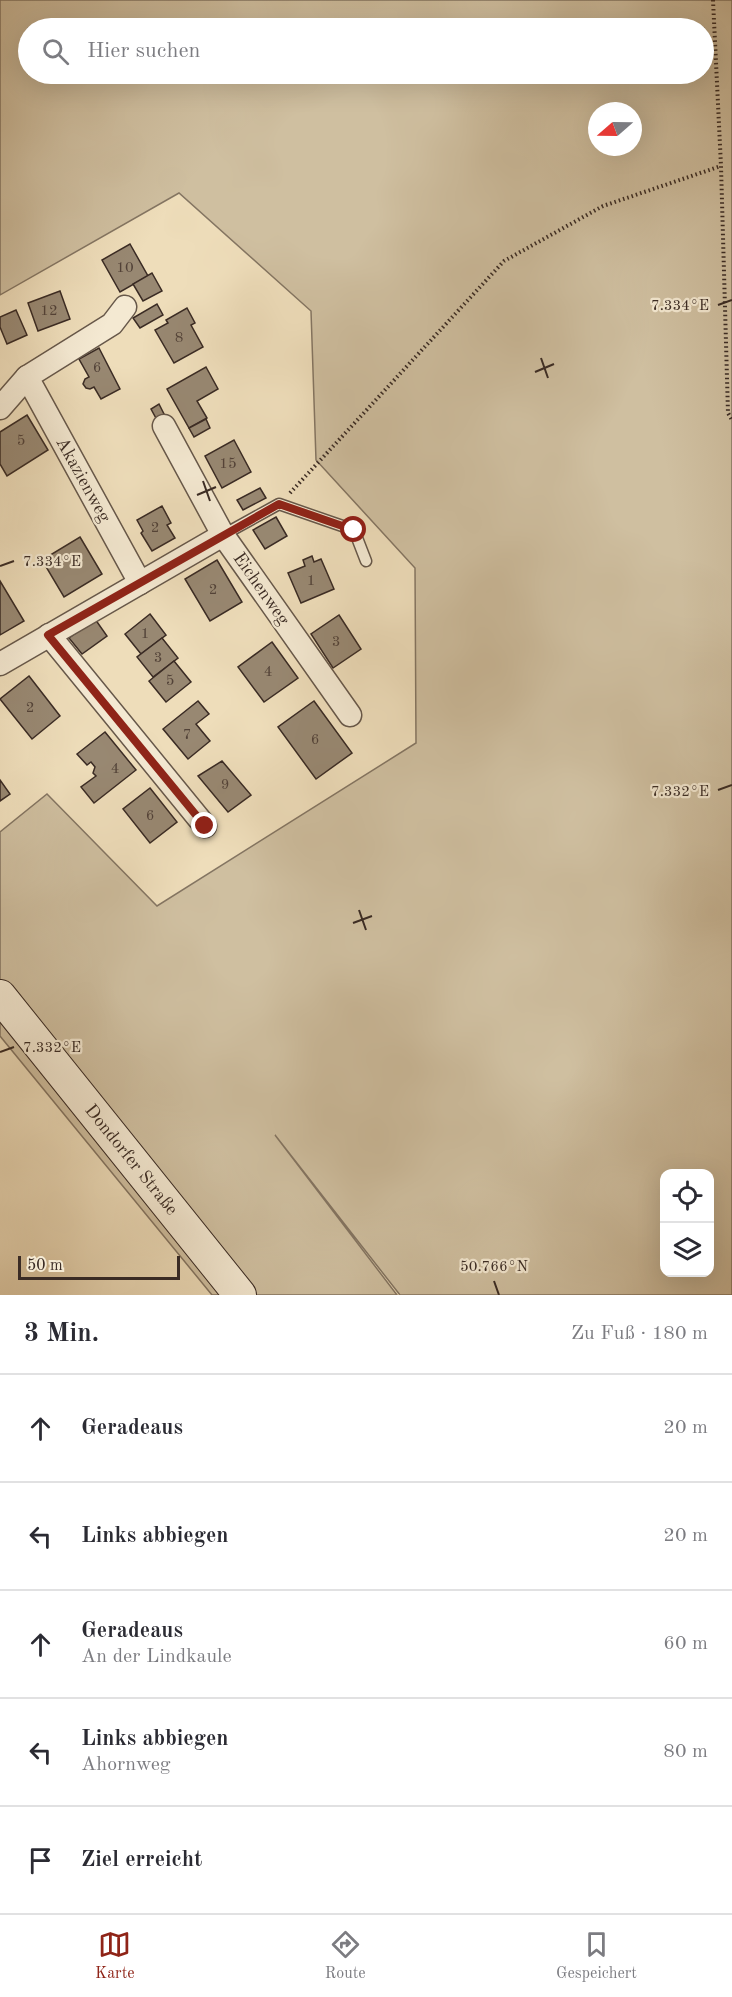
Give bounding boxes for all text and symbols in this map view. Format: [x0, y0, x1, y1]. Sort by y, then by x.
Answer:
search box [18, 18, 714, 84]
icon: search [39, 35, 72, 68]
text: Hier suchen [87, 40, 200, 62]
north arrow [588, 102, 642, 156]
house number: 10 [116, 261, 134, 276]
text: 7.334°E [651, 299, 709, 314]
house number: 12 [40, 304, 58, 319]
house number: 8 [175, 331, 183, 346]
house number: 6 [93, 361, 101, 376]
house number: 5 [17, 434, 25, 449]
street label: Akazienweg [52, 435, 114, 526]
house number: 15 [219, 457, 237, 472]
route start [340, 516, 366, 542]
house number: 2 [151, 521, 159, 536]
street label: Eichenweg [230, 549, 293, 629]
text: 7.334°E [23, 555, 81, 570]
house number: 1 [307, 574, 315, 589]
house number: 2 [209, 583, 217, 598]
house number: 1 [141, 627, 149, 642]
house number: 3 [332, 635, 340, 650]
house number: 3 [154, 651, 162, 666]
house number: 4 [264, 665, 272, 680]
house number: 5 [166, 674, 174, 689]
house number: 2 [26, 701, 34, 716]
house number: 7 [183, 728, 191, 743]
house number: 6 [311, 733, 319, 748]
house number: 4 [111, 762, 119, 777]
house number: 9 [221, 778, 229, 793]
text: 7.332°E [651, 785, 709, 800]
house number: 6 [146, 809, 154, 824]
route end [191, 812, 217, 838]
text: 7.332°E [23, 1041, 81, 1056]
street label: Dondorfer Straße [81, 1101, 181, 1219]
map controls [660, 1169, 714, 1277]
button: locate [660, 1169, 714, 1223]
button: layers [660, 1223, 714, 1277]
scale bar [18, 1253, 180, 1280]
text: 50 m [27, 1258, 63, 1274]
text: 50.766°N [460, 1260, 528, 1275]
text: 3 Min. [24, 1321, 99, 1347]
text: Zu Fuß · 180 m [571, 1324, 708, 1344]
icon: ahead [24, 1412, 57, 1445]
text: Geradeaus [81, 1417, 183, 1439]
text: 20 m [663, 1418, 708, 1438]
icon: left [24, 1520, 57, 1553]
text: Links abbiegen [81, 1525, 229, 1547]
text: 20 m [663, 1526, 708, 1546]
text: Geradeaus [81, 1620, 183, 1642]
icon: ahead [24, 1628, 57, 1661]
text: 60 m [663, 1634, 708, 1654]
text: An der Lindkaule [81, 1647, 232, 1667]
text: Links abbiegen [81, 1728, 229, 1750]
icon: left [24, 1736, 57, 1769]
text: 80 m [663, 1742, 708, 1762]
text: Ahornweg [81, 1755, 171, 1775]
icon: arrive [24, 1844, 57, 1877]
text: Ziel erreicht [81, 1849, 202, 1871]
tab: Karte [95, 1928, 135, 1984]
tab: Route [325, 1928, 366, 1984]
tab: Gespeichert [556, 1928, 637, 1984]

